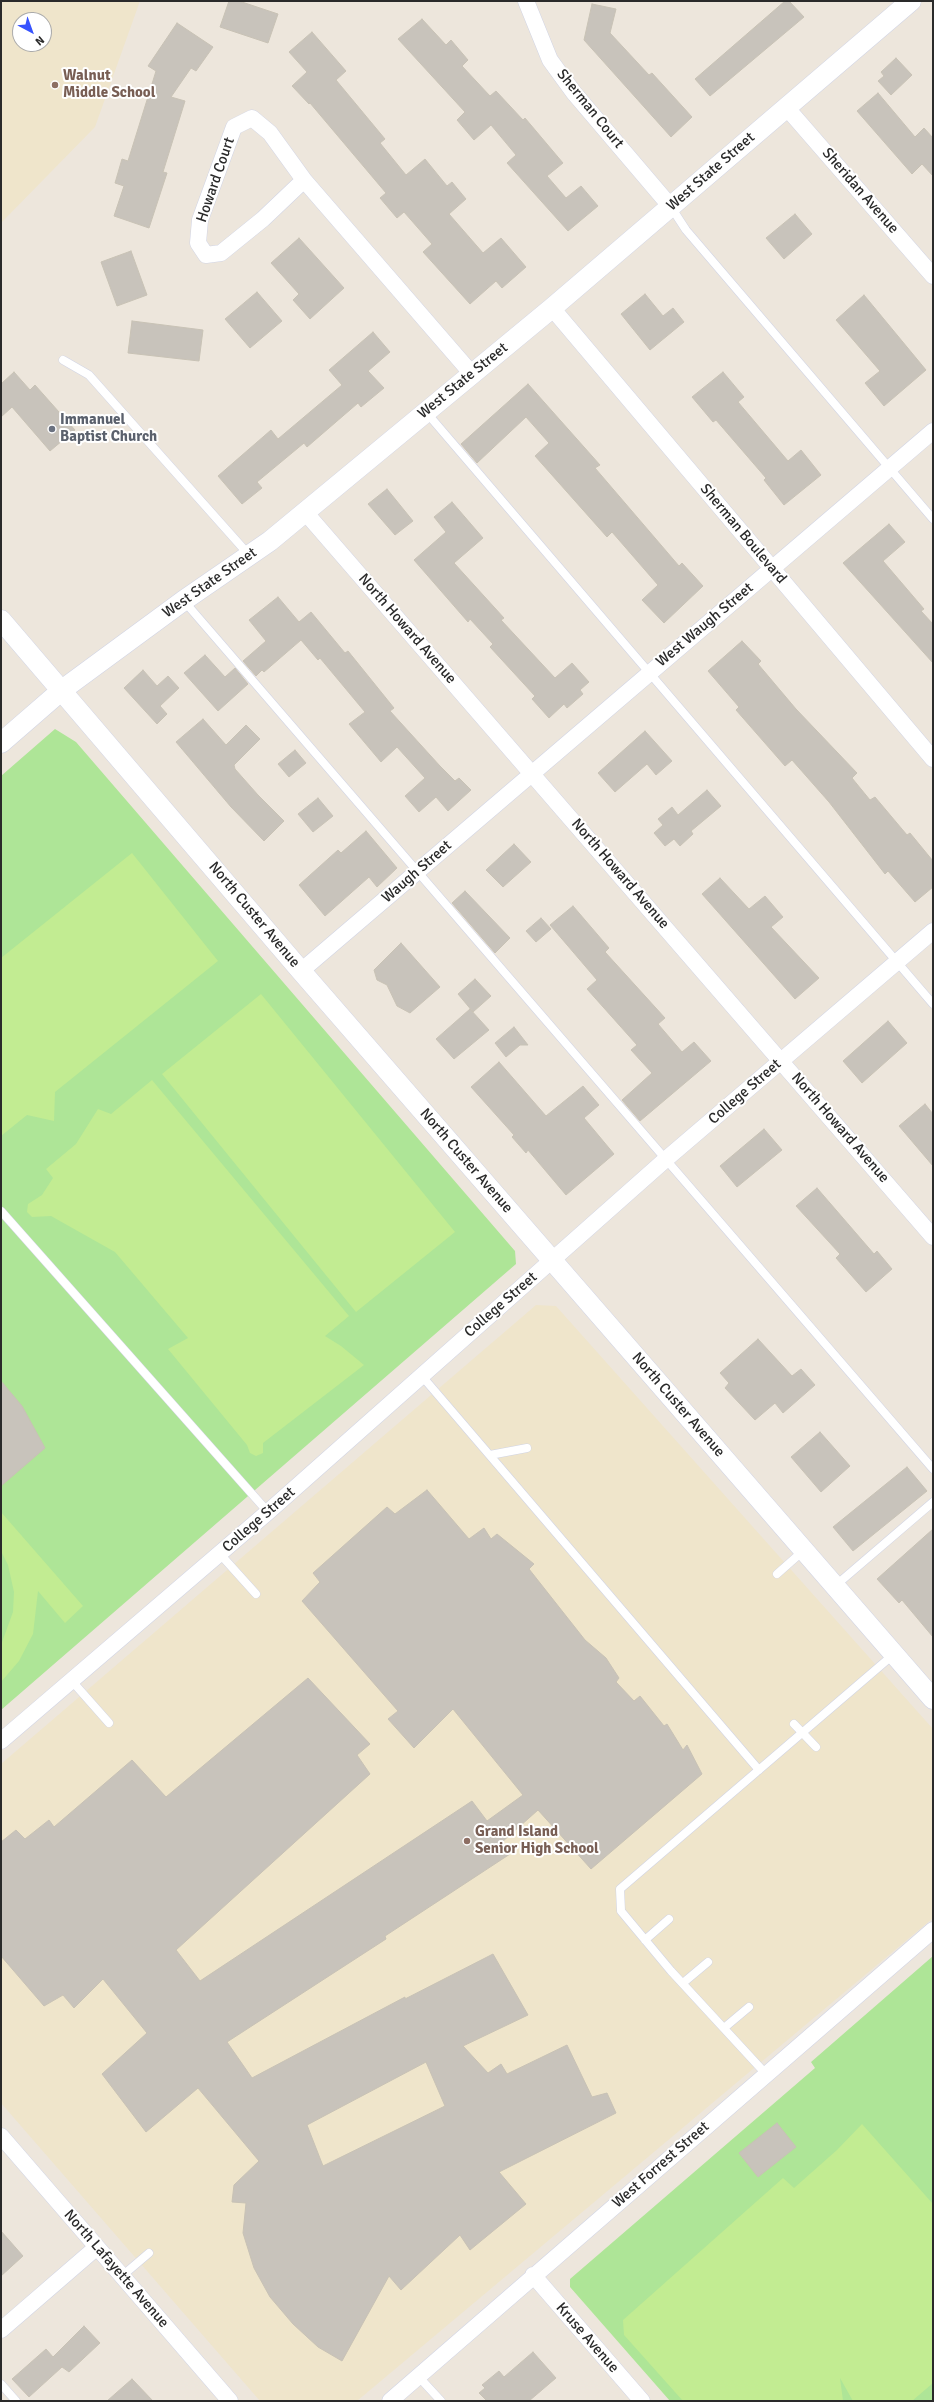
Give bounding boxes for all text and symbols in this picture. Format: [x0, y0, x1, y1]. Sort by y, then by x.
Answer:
north arrow [12, 12, 52, 52]
text: N [32, 33, 47, 48]
street label: Sherman Court [553, 66, 627, 152]
place label: Walnut Middle School [63, 67, 155, 102]
marker: Walnut Middle School [50, 80, 60, 90]
street label: West State Street [663, 129, 759, 215]
street label: Howard Court [193, 135, 239, 225]
street label: Sheridan Avenue [818, 144, 902, 238]
street label: West State Street [414, 339, 512, 423]
place label: Immanuel Baptist Church [60, 411, 157, 446]
marker: Immanuel Baptist Church [47, 424, 57, 434]
street label: Sherman Boulevard [696, 480, 790, 588]
street label: West State Street [159, 544, 261, 622]
street label: North Howard Avenue [354, 570, 460, 688]
street label: West Waugh Street [653, 579, 757, 671]
street label: North Howard Avenue [567, 815, 673, 933]
street label: Waugh Street [378, 837, 456, 907]
street label: North Custer Avenue [204, 858, 304, 972]
street label: College Street [705, 1056, 785, 1128]
street label: North Howard Avenue [787, 1069, 893, 1187]
street label: North Custer Avenue [416, 1105, 516, 1217]
street label: College Street [461, 1269, 541, 1341]
street label: North Custer Avenue [628, 1349, 728, 1461]
street label: College Street [219, 1484, 299, 1556]
place label: Grand Island Senior High School [475, 1823, 599, 1858]
marker: Grand Island Senior High School [462, 1836, 472, 1846]
street label: West Forrest Street [609, 2118, 713, 2212]
street label: North Lafayette Avenue [60, 2206, 172, 2332]
street label: Kruse Avenue [552, 2299, 622, 2377]

